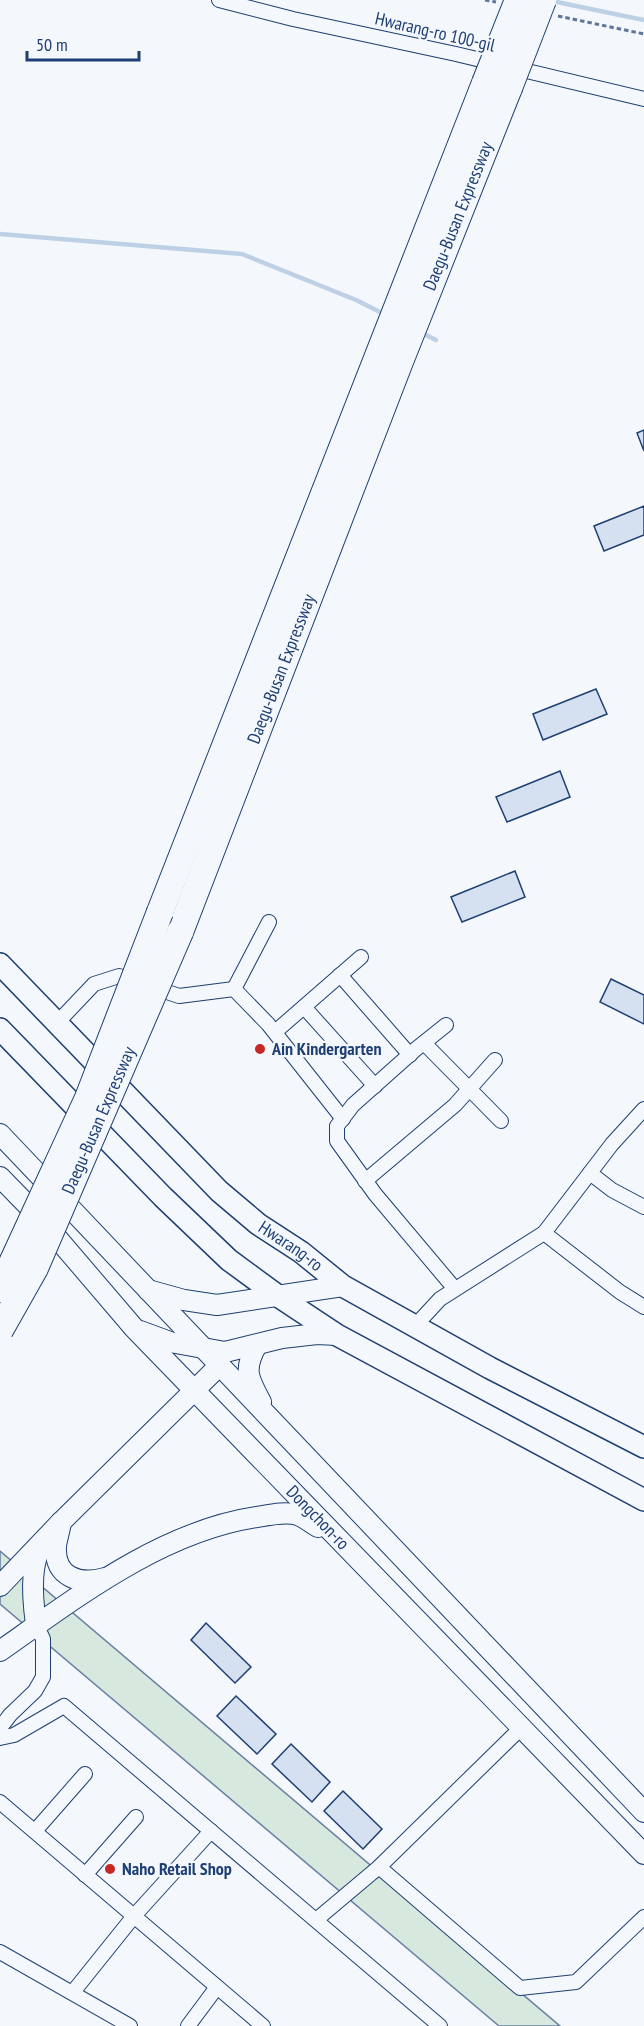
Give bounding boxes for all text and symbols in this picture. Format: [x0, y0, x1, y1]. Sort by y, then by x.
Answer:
street label: Hwarang-ro 100-gil [373, 7, 498, 57]
scale bar [27, 24, 140, 62]
text: 50 m [36, 33, 68, 56]
street label: Daegu-Busan Expressway [418, 138, 498, 294]
street label: Daegu-Busan Expressway [242, 591, 320, 747]
place label: Ain Kindergarten [271, 1037, 381, 1060]
marker: Ain Kindergarten [253, 1042, 267, 1056]
street label: Daegu-Busan Expressway [56, 1043, 140, 1197]
street label: Hwarang-ro [254, 1215, 328, 1276]
street label: Dongchon-ro [282, 1480, 355, 1554]
place label: Naho Retail Shop [122, 1857, 232, 1880]
marker: Naho Retail Shop [103, 1862, 117, 1876]

